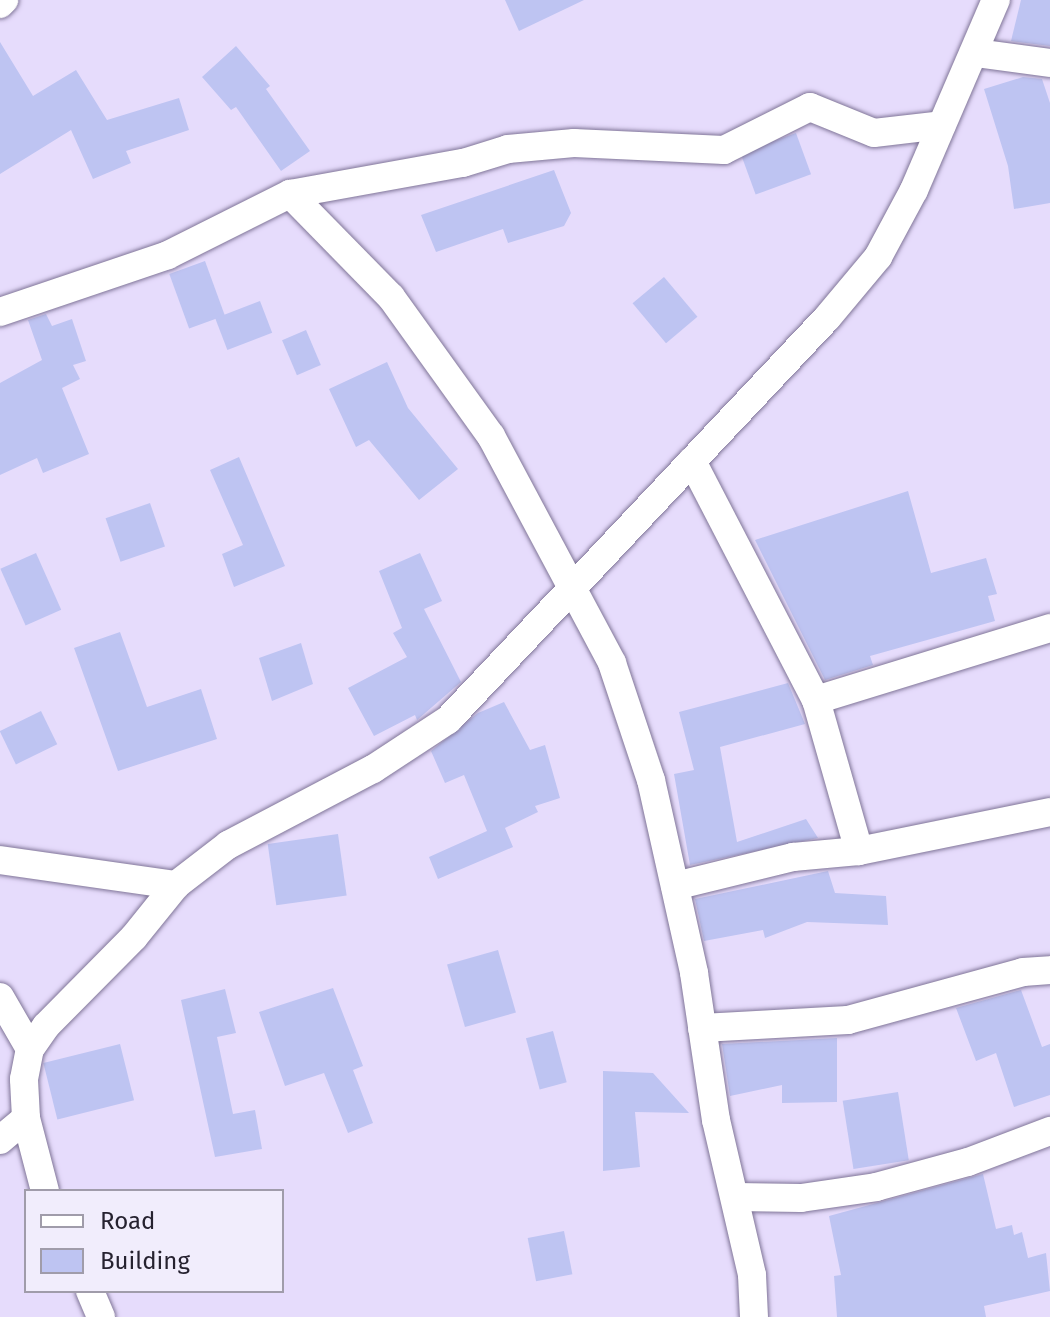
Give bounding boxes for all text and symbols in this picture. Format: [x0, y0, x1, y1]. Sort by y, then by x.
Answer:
legend [24, 1189, 284, 1293]
text: Road [100, 1207, 155, 1235]
text: Building [100, 1247, 190, 1275]

